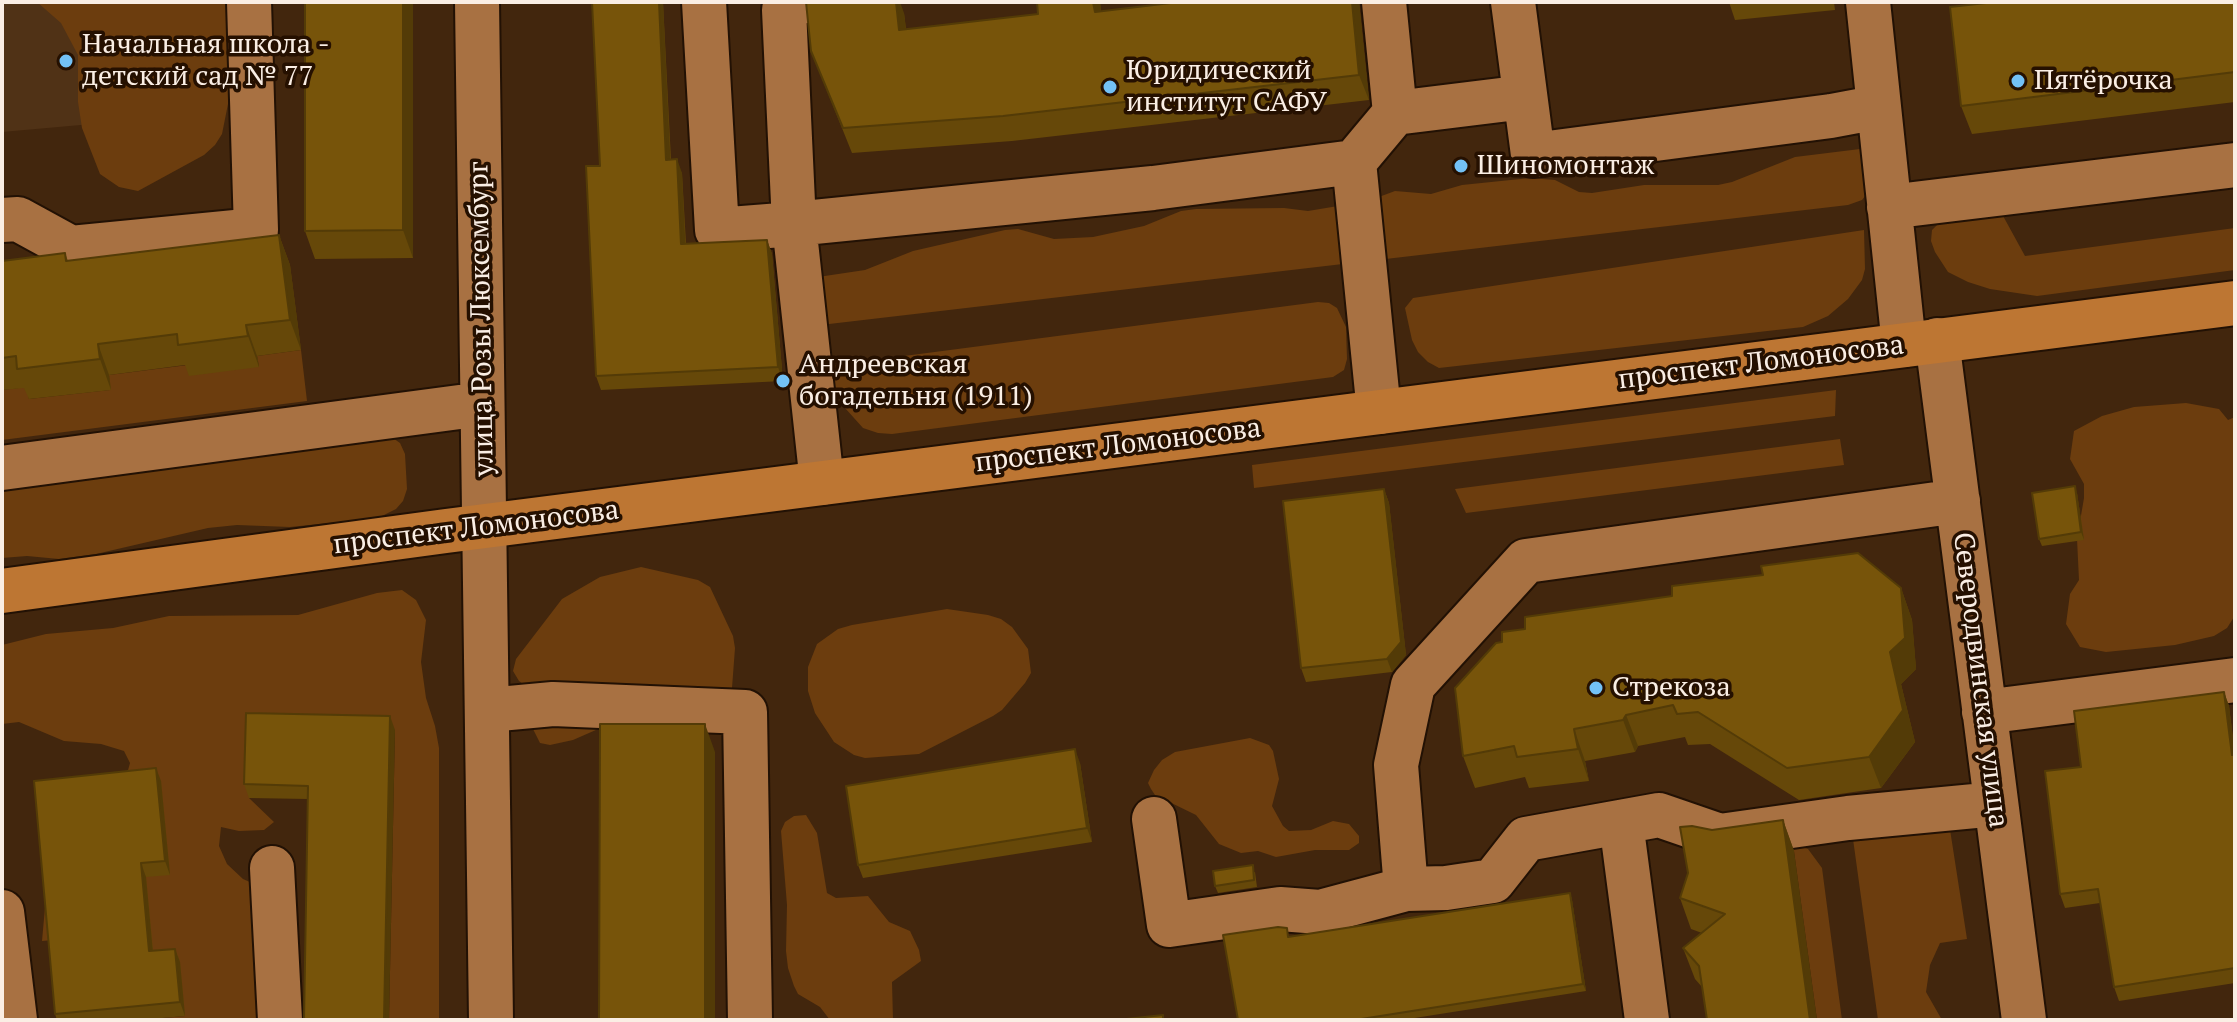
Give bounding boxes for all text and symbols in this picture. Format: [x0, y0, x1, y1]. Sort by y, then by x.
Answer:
place label: Начальная школа - детский сад № 77 [82, 28, 330, 94]
marker: Начальная школа - детский сад № 77 [57, 52, 75, 70]
place label: Юридический институт САФУ [1126, 54, 1327, 120]
place label: Пятёрочка [2034, 64, 2173, 98]
marker: Пятёрочка [2009, 72, 2027, 90]
marker: Юридический институт САФУ [1101, 78, 1119, 96]
place label: Шиномонтаж [1477, 149, 1654, 183]
marker: Шиномонтаж [1452, 157, 1470, 175]
street label: улица Розы Люксембург [462, 161, 502, 477]
street label: проспект Ломоносова [1616, 329, 1906, 397]
place label: Андреевская богадельня (1911) [799, 348, 1033, 414]
marker: Андреевская богадельня (1911) [774, 372, 792, 390]
street label: проспект Ломоносова [973, 412, 1263, 480]
street label: проспект Ломоносова [331, 494, 621, 562]
street label: Северодвинская улица [1945, 530, 2015, 830]
place label: Стрекоза [1612, 671, 1731, 705]
marker: Стрекоза [1587, 679, 1605, 697]

